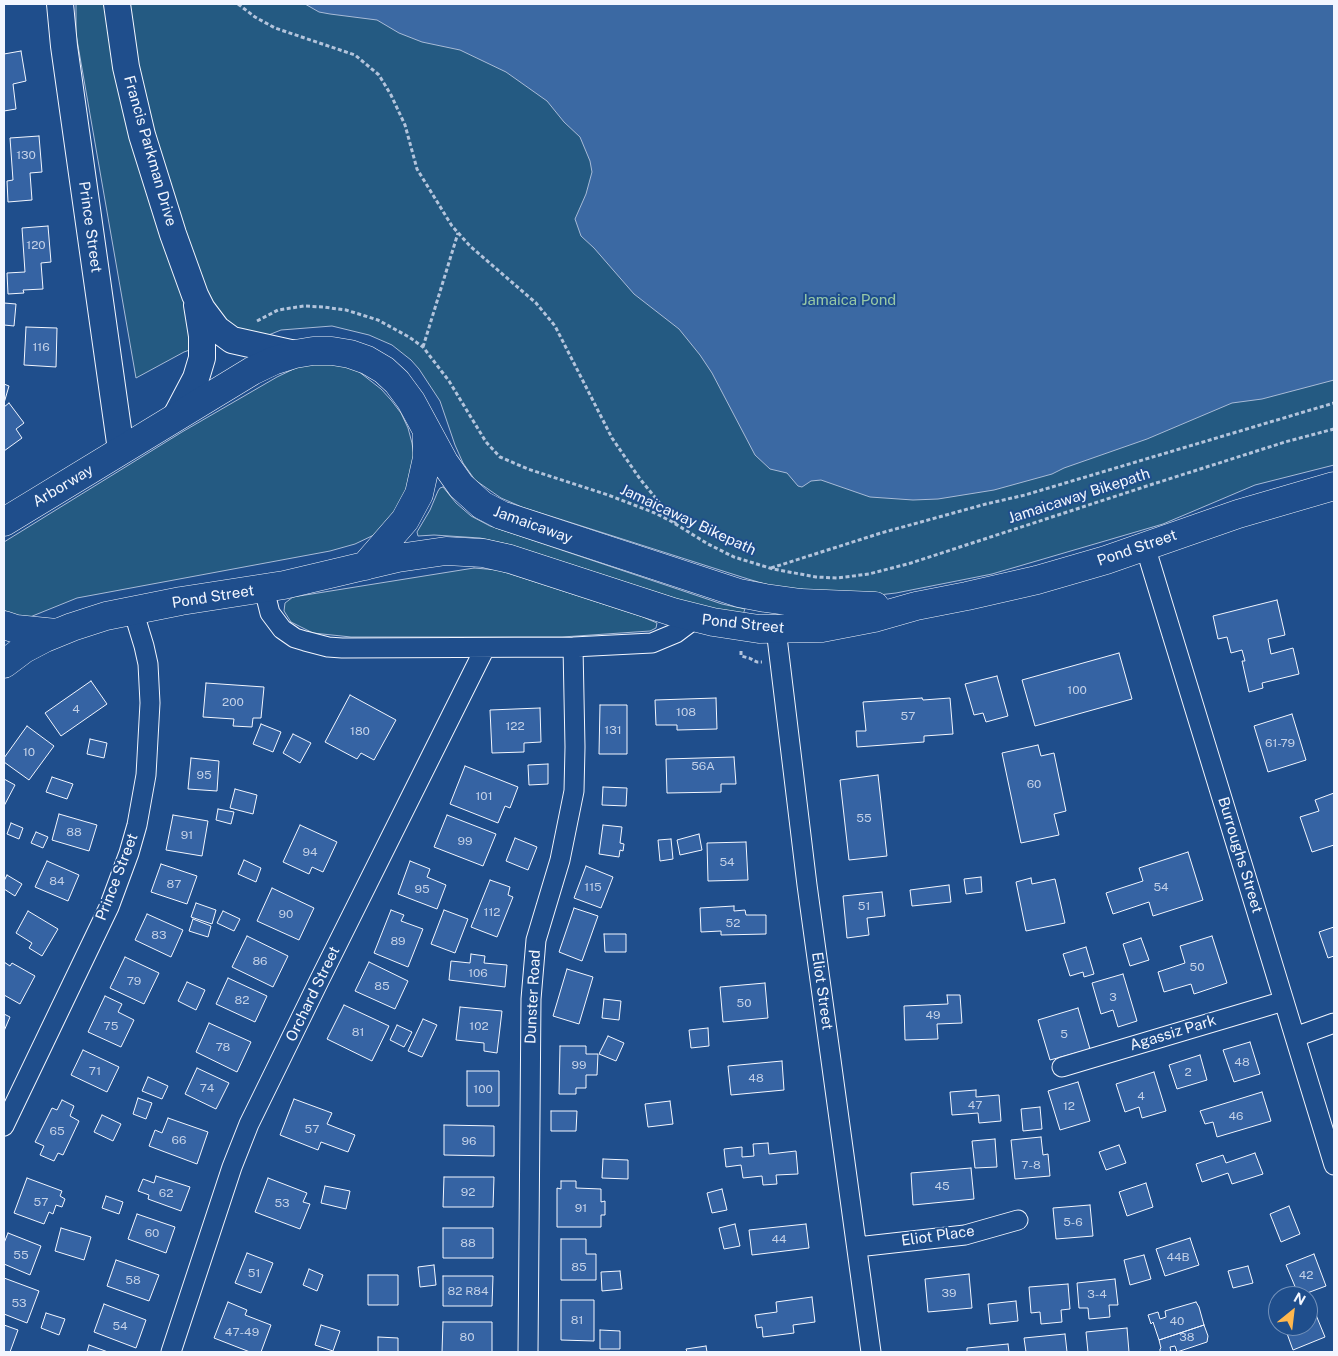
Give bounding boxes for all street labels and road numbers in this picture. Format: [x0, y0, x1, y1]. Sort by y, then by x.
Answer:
street label: Francis Parkman Drive [120, 74, 180, 228]
street label: Prince Street [75, 180, 105, 274]
street label: Arborway [29, 461, 97, 511]
street label: Jamaicaway Bikepath [1006, 465, 1152, 527]
street label: Jamaicaway Bikepath [617, 481, 759, 559]
street label: Jamaicaway [491, 502, 575, 548]
street label: Pond Street [1095, 526, 1179, 570]
street label: Pond Street [171, 582, 255, 612]
street label: Pond Street [701, 611, 785, 637]
street label: Burroughs Street [1214, 795, 1266, 915]
street label: Prince Street [92, 831, 142, 923]
street label: Orchard Street [282, 943, 344, 1045]
street label: Dunster Road [522, 949, 544, 1045]
street label: Eliot Street [808, 951, 836, 1031]
street label: Agassiz Park [1128, 1011, 1218, 1055]
street label: Eliot Place [900, 1222, 976, 1250]

